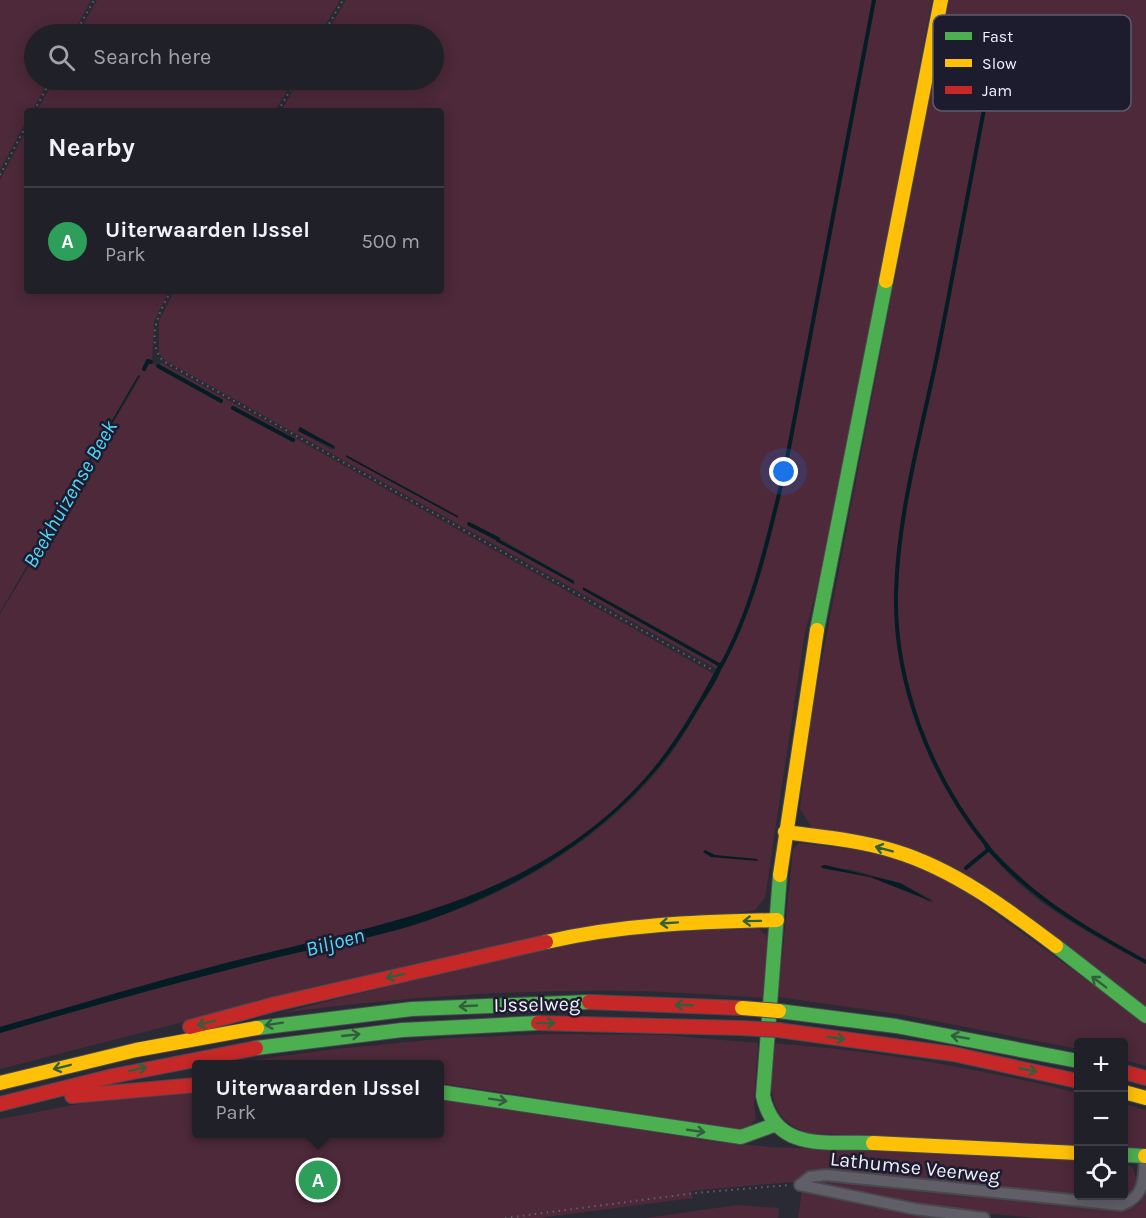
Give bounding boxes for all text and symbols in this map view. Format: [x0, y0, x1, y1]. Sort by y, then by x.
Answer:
legend [933, 15, 1131, 111]
search box [24, 24, 444, 90]
text: Fast [982, 27, 1013, 46]
icon: search [45, 41, 78, 74]
text: Search here [93, 44, 211, 70]
text: Slow [982, 54, 1017, 73]
text: Jam [982, 81, 1012, 100]
text: Nearby [48, 132, 135, 163]
text: Uiterwaarden IJssel [105, 217, 310, 243]
text: A [61, 230, 74, 253]
text: 500 m [362, 230, 420, 253]
text: Park [105, 243, 146, 266]
water label: Beekhuizense Beek [18, 416, 122, 572]
your location [769, 457, 798, 486]
one-way arrow [875, 842, 894, 854]
one-way arrow [742, 915, 762, 927]
one-way arrow [659, 917, 679, 928]
water label: Biljoen [303, 923, 367, 961]
one-way arrow [386, 971, 405, 983]
one-way arrow [1091, 975, 1107, 988]
street label: IJsselweg [494, 992, 581, 1017]
one-way arrow [459, 1000, 479, 1011]
one-way arrow [674, 1000, 694, 1011]
one-way arrow [535, 1017, 555, 1029]
one-way arrow [197, 1018, 216, 1029]
one-way arrow [265, 1019, 284, 1030]
one-way arrow [341, 1029, 361, 1040]
one-way arrow [950, 1031, 970, 1042]
one-way arrow [825, 1032, 845, 1043]
map controls [1074, 1038, 1128, 1200]
button: + [1074, 1038, 1128, 1092]
popup [192, 1060, 444, 1138]
one-way arrow [53, 1062, 72, 1074]
one-way arrow [128, 1063, 147, 1074]
one-way arrow [1018, 1064, 1037, 1076]
text: Uiterwaarden IJssel [216, 1075, 420, 1101]
button: − [1074, 1092, 1128, 1146]
one-way arrow [487, 1094, 507, 1105]
text: Park [216, 1101, 256, 1124]
one-way arrow [686, 1126, 705, 1137]
button: locate [1074, 1146, 1128, 1200]
street label: Lathumse Veerweg [829, 1147, 1001, 1188]
pin: A [298, 1158, 338, 1202]

